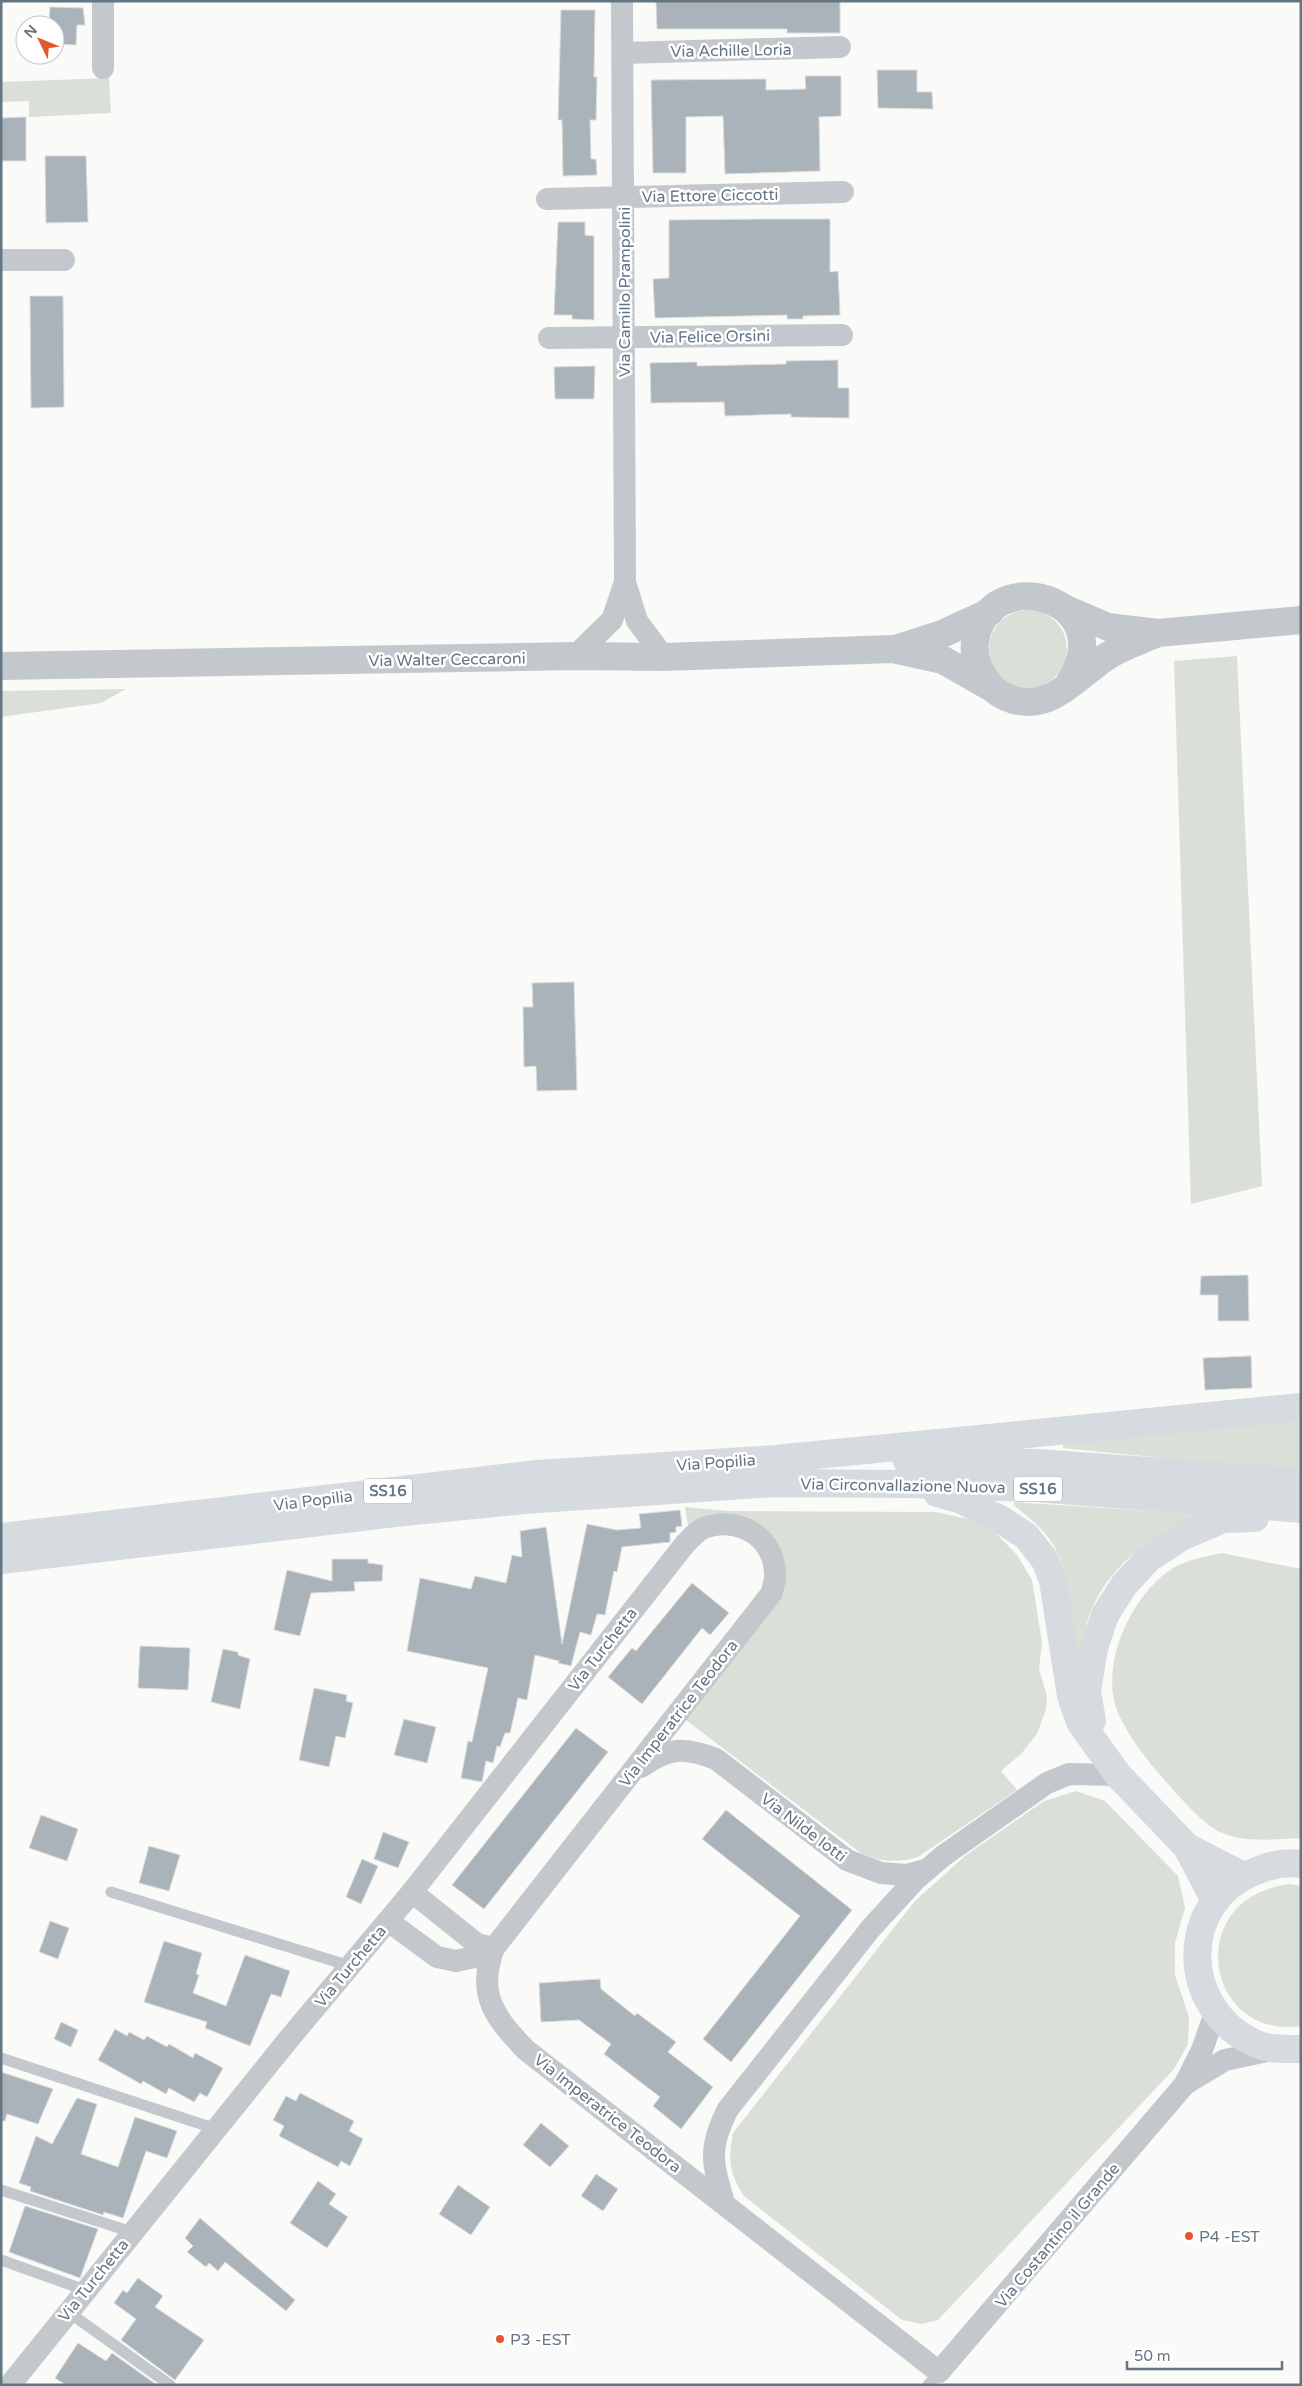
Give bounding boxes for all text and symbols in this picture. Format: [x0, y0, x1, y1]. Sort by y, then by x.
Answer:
north arrow [15, 15, 65, 65]
text: N [21, 22, 41, 41]
street label: Via Achille Loria [670, 40, 792, 62]
street label: Via Ettore Ciccotti [641, 185, 779, 207]
street label: Via Camillo Prampolini [615, 207, 635, 377]
street label: Via Felice Orsini [650, 326, 770, 348]
street label: Via Walter Ceccaroni [368, 649, 526, 671]
street label: Via Popilia [676, 1450, 756, 1476]
street label: Via Circonvallazione Nuova [800, 1474, 1006, 1498]
road number: SS16 [1014, 1476, 1062, 1502]
road number: SS16 [364, 1478, 412, 1504]
street label: Via Popilia [273, 1486, 354, 1516]
street label: Via Turchetta [564, 1604, 642, 1696]
street label: Via Imperatrice Teodora [615, 1636, 743, 1791]
street label: Via Nilde Iotti [757, 1789, 850, 1867]
street label: Via Turchetta [311, 1922, 391, 2012]
street label: Via Imperatrice Teodora [530, 2050, 685, 2178]
street label: Via Costantino il Grande [991, 2159, 1124, 2312]
place label: P4 -EST [1199, 2227, 1260, 2247]
marker: P4 -EST [1183, 2230, 1195, 2242]
street label: Via Turchetta [54, 2235, 133, 2326]
place label: P3 -EST [510, 2330, 571, 2350]
marker: P3 -EST [494, 2333, 506, 2345]
scale bar [1127, 2338, 1282, 2370]
text: 50 m [1134, 2347, 1171, 2365]

